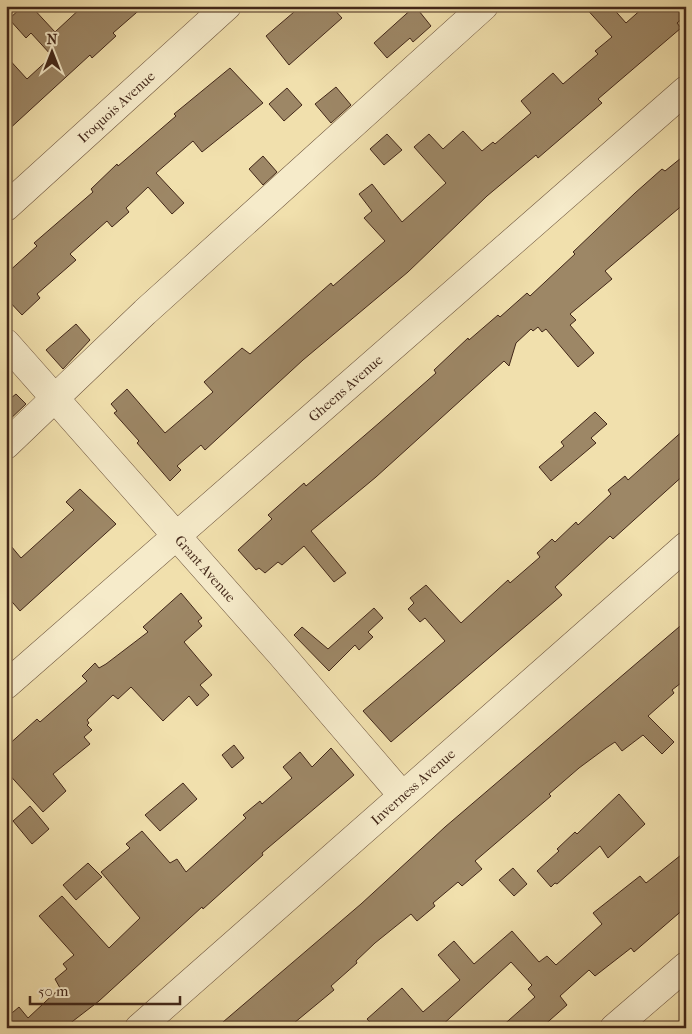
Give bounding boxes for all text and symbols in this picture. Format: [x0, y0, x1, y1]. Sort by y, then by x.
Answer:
north arrow [28, 28, 78, 78]
text: N [47, 31, 58, 48]
street label: Iroquois Avenue [75, 68, 159, 146]
street label: Gheens Avenue [305, 351, 386, 425]
street label: Grant Avenue [171, 532, 239, 606]
street label: Inverness Avenue [368, 745, 459, 829]
scale bar [30, 974, 180, 1006]
text: 50 m [38, 982, 69, 1000]

